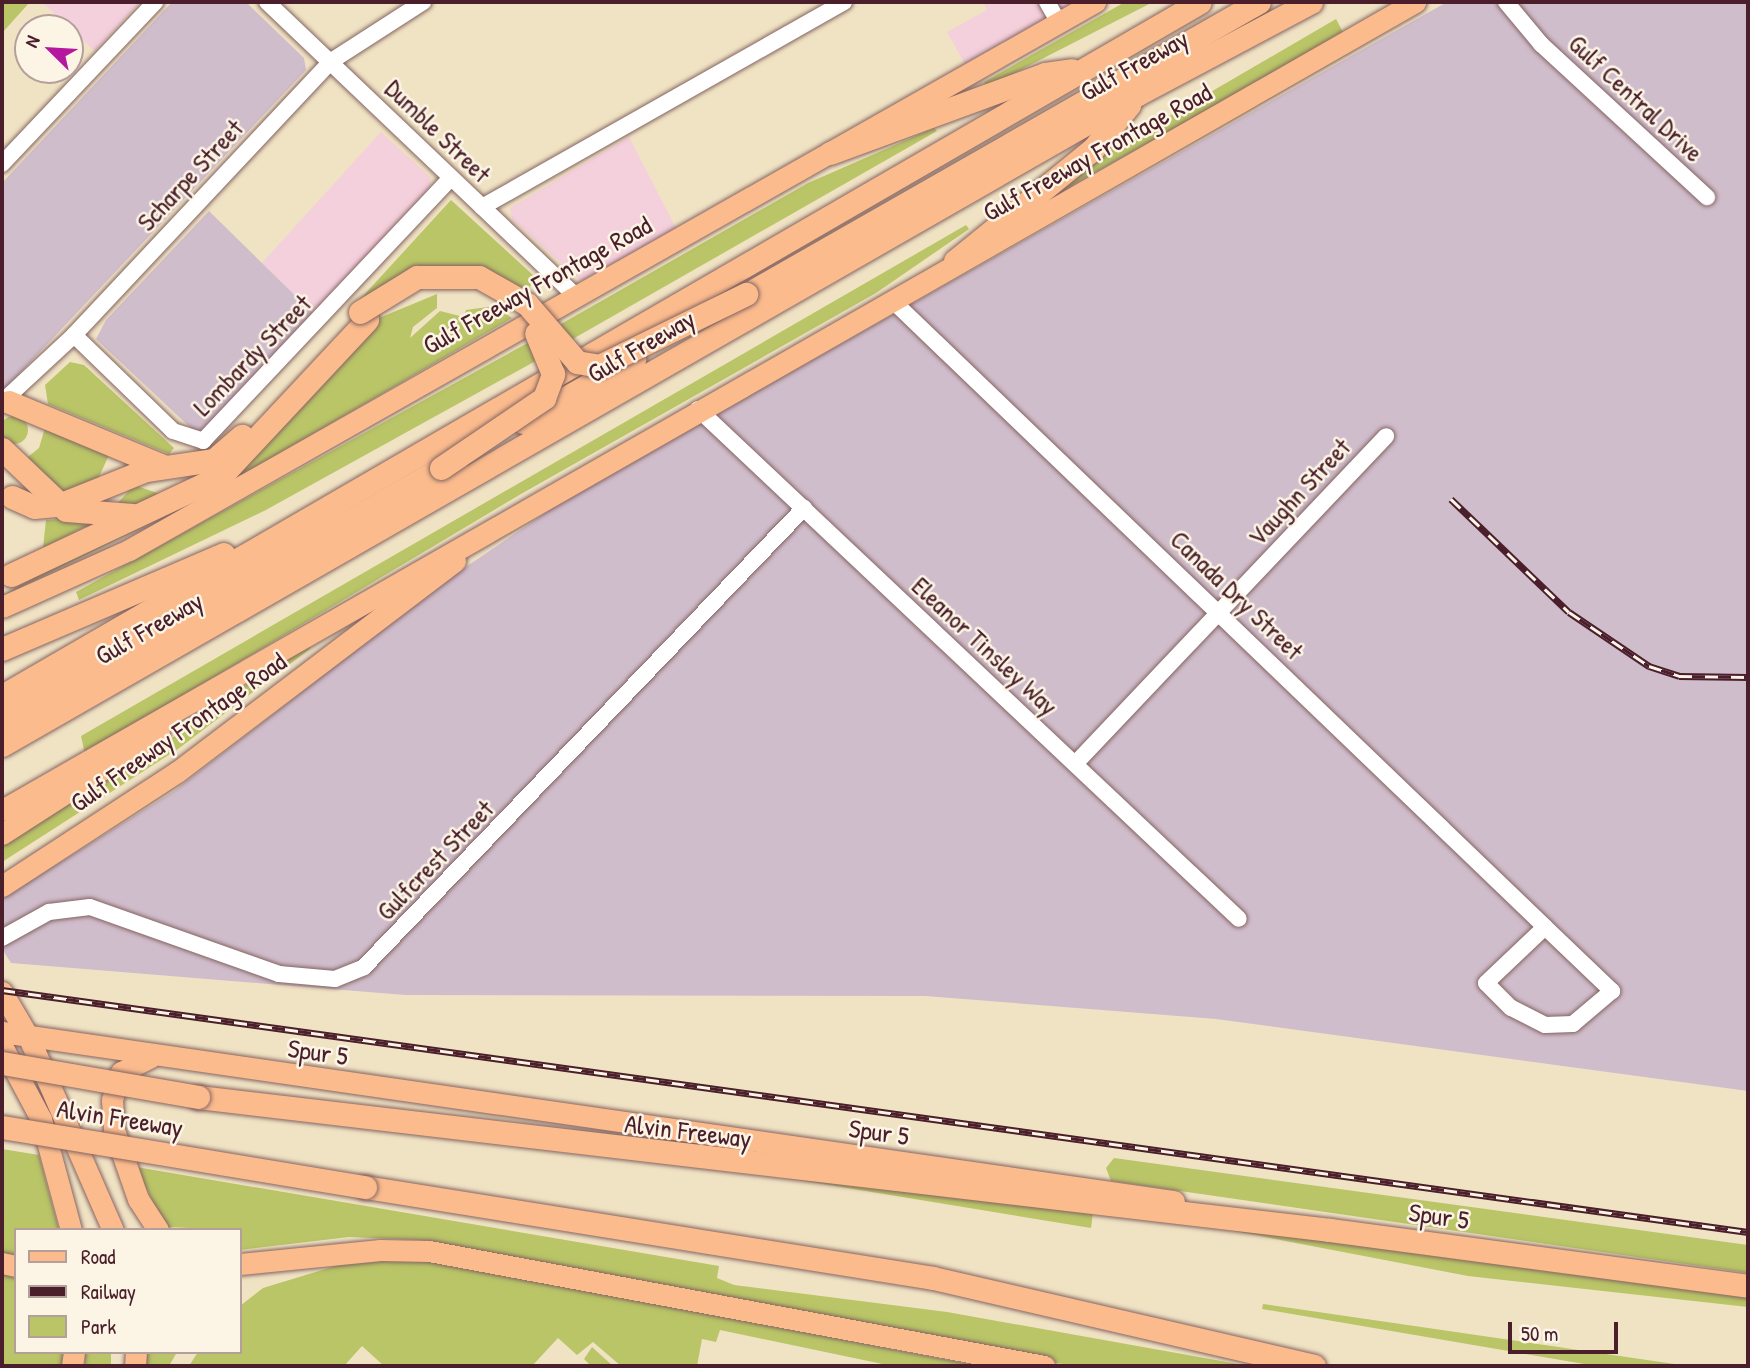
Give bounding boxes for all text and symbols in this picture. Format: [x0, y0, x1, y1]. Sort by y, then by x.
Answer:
north arrow [14, 14, 84, 84]
street label: Gulf Freeway [1074, 23, 1194, 107]
street label: Gulf Central Drive [1562, 28, 1710, 168]
text: N [18, 31, 46, 51]
street label: Dumble Street [379, 73, 497, 189]
street label: Gulf Freeway Frontage Road [977, 76, 1217, 228]
street label: Scharpe Street [130, 113, 250, 237]
street label: Gulf Freeway Frontage Road [417, 209, 657, 361]
street label: Lombardy Street [186, 288, 318, 422]
street label: Gulf Freeway [582, 303, 700, 389]
street label: Vaughn Street [1241, 432, 1357, 552]
street label: Canada Dry Street [1164, 524, 1310, 666]
street label: Eleanor Tinsley Way [905, 570, 1065, 722]
street label: Gulf Freeway [90, 585, 208, 671]
street label: Gulf Freeway Frontage Road [64, 646, 292, 818]
street label: Gulfcrest Street [370, 793, 500, 927]
street label: Spur 5 [286, 1032, 350, 1072]
street label: Alvin Freeway [55, 1093, 185, 1143]
street label: Alvin Freeway [623, 1108, 753, 1154]
street label: Spur 5 [847, 1112, 911, 1152]
street label: Spur 5 [1407, 1196, 1471, 1236]
legend [14, 1228, 242, 1354]
text: Road [81, 1242, 115, 1271]
text: Railway [81, 1277, 136, 1306]
scale bar [1512, 1308, 1622, 1352]
text: Park [81, 1312, 116, 1341]
text: 50 m [1521, 1319, 1558, 1348]

